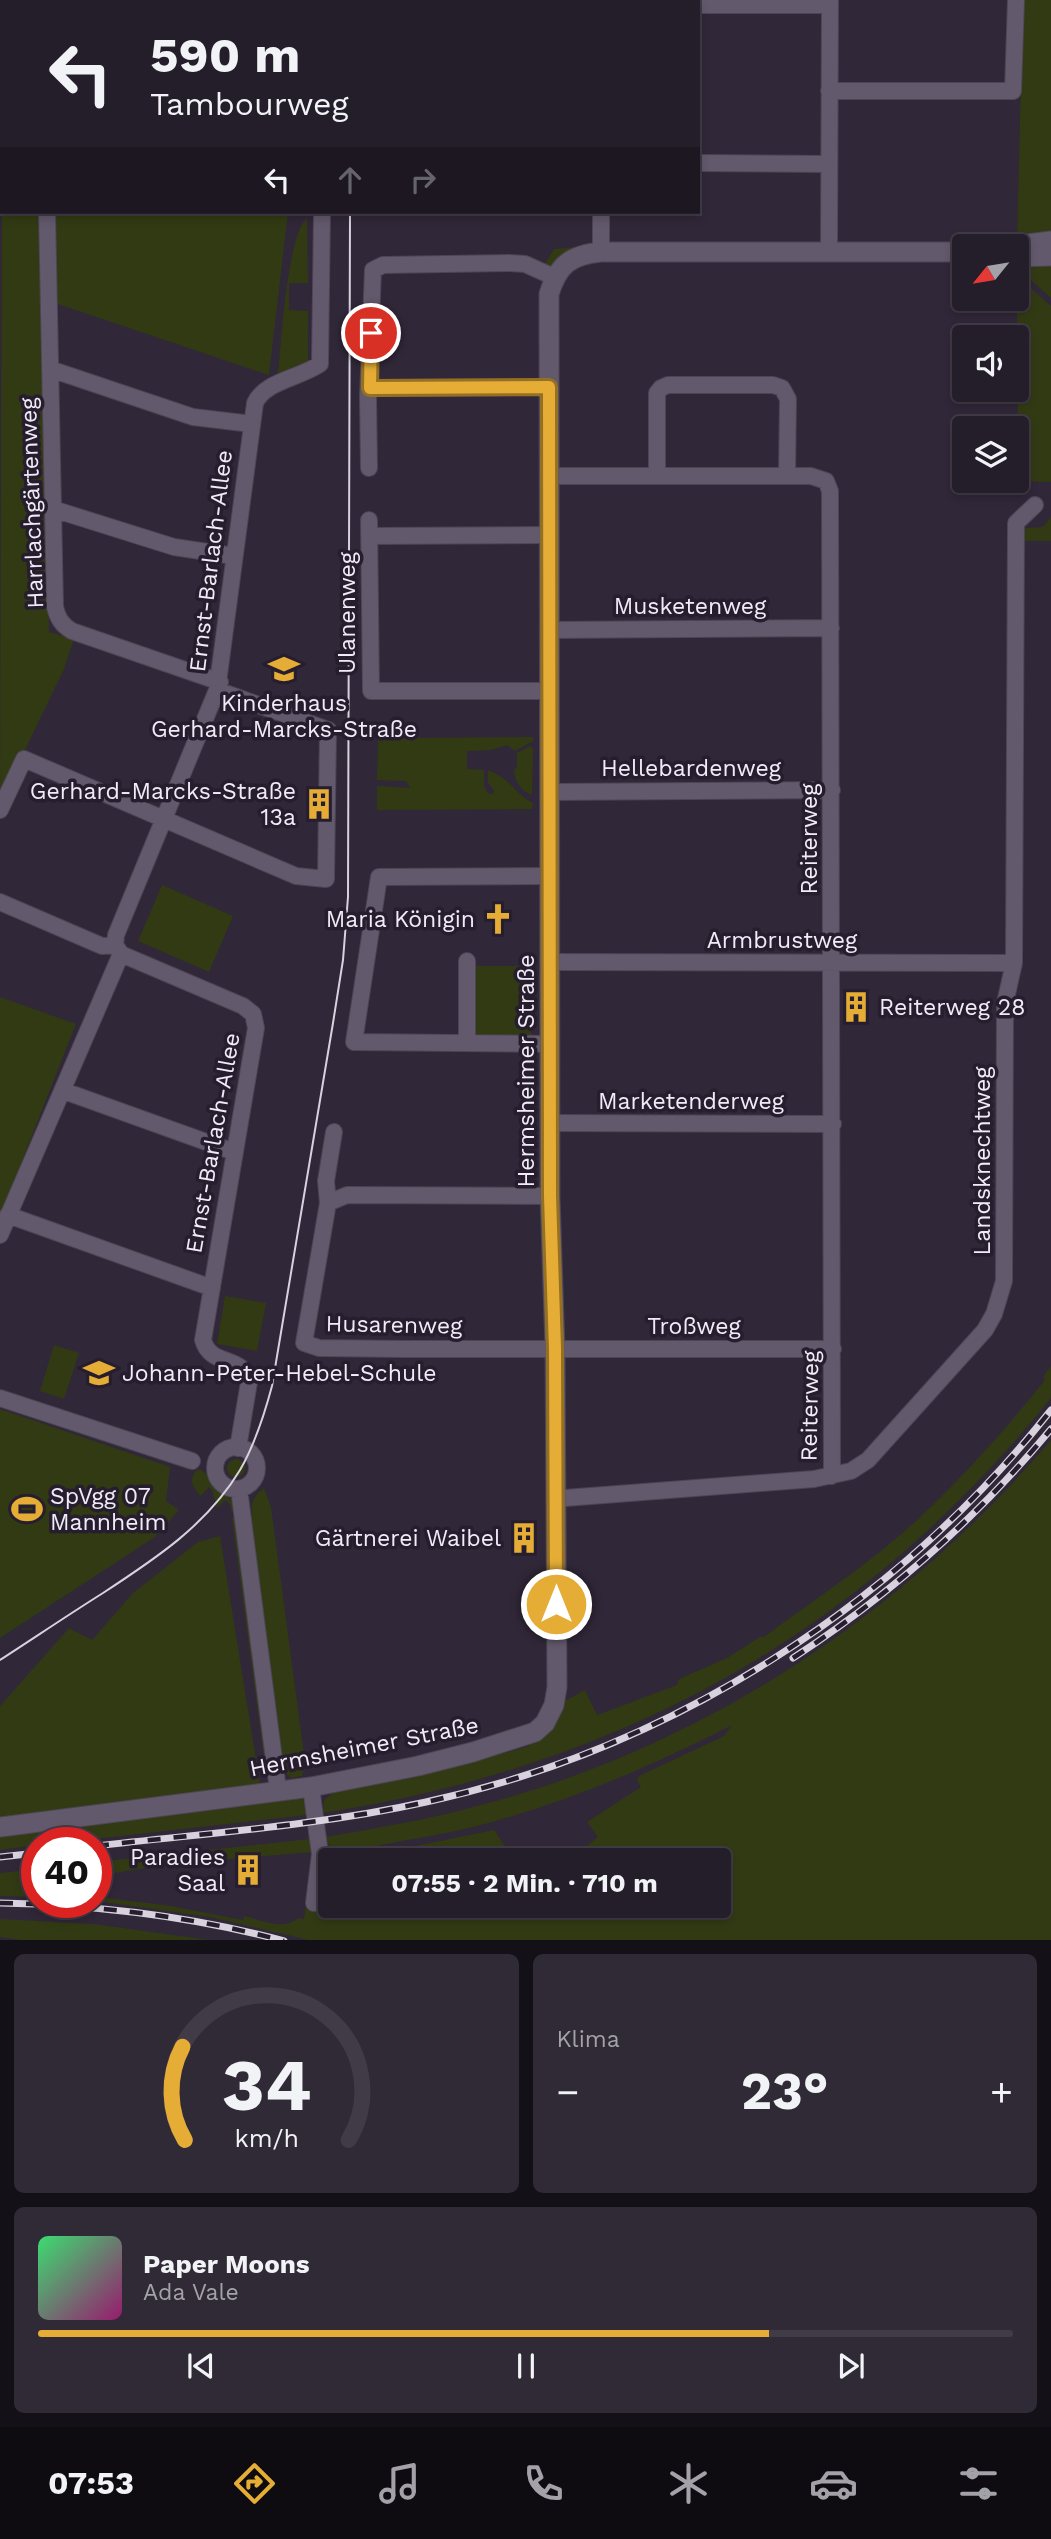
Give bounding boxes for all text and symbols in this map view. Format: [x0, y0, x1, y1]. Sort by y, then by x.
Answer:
text: 590 m [150, 26, 300, 84]
icon: left [35, 28, 126, 119]
text: Tambourweg [150, 85, 349, 123]
icon: left [258, 161, 296, 199]
icon: ahead [331, 161, 369, 199]
icon: right [404, 161, 442, 199]
north arrow [952, 234, 1029, 312]
map controls [952, 234, 1029, 493]
pin [341, 303, 401, 363]
icon: arrive [352, 314, 390, 352]
button: sound [952, 325, 1029, 402]
street label: Harrlachgärtenweg [15, 396, 49, 609]
button: layers [952, 416, 1029, 493]
street label: Ernst-Barlach-Allee [184, 449, 238, 673]
street label: Ulanenweg [334, 551, 361, 674]
street label: Musketenweg [614, 593, 767, 620]
school or university icon: Kinderhaus Gerhard-Marcks-Straße [267, 652, 301, 686]
place label: Kinderhaus Gerhard-Marcks-Straße [151, 690, 417, 743]
street label: Hellebardenweg [601, 755, 782, 782]
place label: Gerhard-Marcks-Straße 13a [30, 778, 296, 831]
street label: Reiterweg [796, 783, 823, 894]
building icon: Gerhard-Marcks-Straße 13a [302, 787, 336, 821]
church icon: Maria Königin [481, 902, 515, 936]
place label: Maria Königin [326, 906, 475, 933]
street label: Armbrustweg [707, 927, 858, 954]
street label: Hermsheimer Straße [513, 955, 540, 1187]
building icon: Reiterweg 28 [839, 990, 873, 1024]
place label: Reiterweg 28 [879, 994, 1025, 1021]
street label: Ernst-Barlach-Allee [180, 1031, 246, 1255]
street label: Landsknechtweg [969, 1066, 996, 1256]
street label: Marketenderweg [598, 1088, 785, 1115]
street label: Husarenweg [325, 1310, 463, 1340]
street label: Troßweg [647, 1313, 741, 1340]
street label: Reiterweg [796, 1350, 824, 1462]
school or university icon: Johann-Peter-Hebel-Schule [82, 1356, 116, 1390]
place label: Johann-Peter-Hebel-Schule [122, 1360, 436, 1387]
place label: SpVgg 07 Mannheim [50, 1483, 167, 1536]
sports icon: SpVgg 07 Mannheim [10, 1492, 44, 1526]
building icon: Gärtnerei Waibel [507, 1521, 541, 1555]
place label: Gärtnerei Waibel [315, 1525, 501, 1552]
position arrow [519, 1567, 593, 1641]
street label: Hermsheimer Straße [247, 1712, 481, 1782]
speed limit sign: 40 [21, 1827, 112, 1918]
place label: Paradies Saal [130, 1844, 225, 1897]
building icon: Paradies Saal [231, 1853, 265, 1887]
text: 07:55 · 2 Min. · 710 m [391, 1868, 658, 1898]
text: Klima [557, 2026, 620, 2053]
text: 34 [221, 2042, 311, 2128]
text: 23° [741, 2061, 829, 2122]
text: − [557, 2070, 579, 2114]
text: + [990, 2070, 1013, 2114]
text: km/h [234, 2123, 298, 2152]
text: Paper Moons [143, 2249, 310, 2279]
text: Ada Vale [143, 2279, 239, 2306]
icon: previous [182, 2347, 220, 2385]
icon: pause [507, 2347, 545, 2385]
icon: next [832, 2347, 870, 2385]
icon: directions [230, 2459, 279, 2508]
icon: music [375, 2459, 424, 2508]
icon: phone [519, 2459, 568, 2508]
icon: climate [664, 2459, 713, 2508]
icon: car [809, 2459, 858, 2508]
icon: filters [954, 2459, 1003, 2508]
text: 07:53 [48, 2464, 134, 2502]

